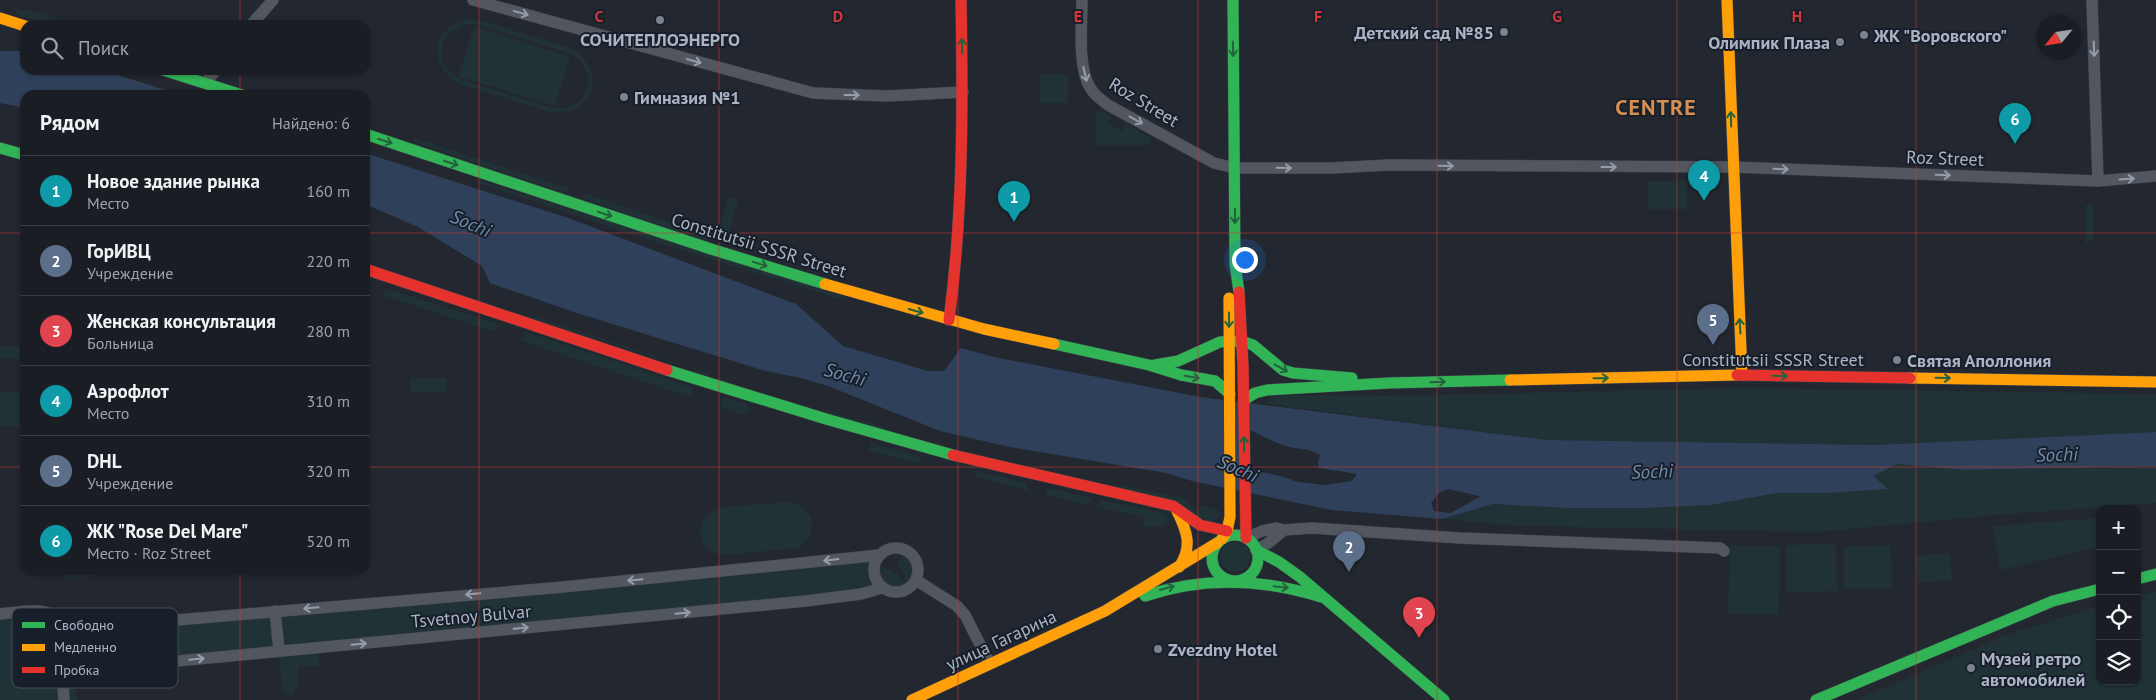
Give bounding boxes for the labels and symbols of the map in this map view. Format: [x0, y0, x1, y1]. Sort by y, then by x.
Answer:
text: C [595, 6, 604, 26]
text: D [833, 6, 843, 26]
text: E [1074, 6, 1082, 26]
text: F [1314, 6, 1322, 26]
text: G [1552, 6, 1562, 26]
text: H [1792, 6, 1802, 26]
one-way arrow [512, 8, 528, 18]
marker: СОЧИТЕПЛОЭНЕРГО [654, 14, 666, 26]
north arrow [2036, 15, 2081, 60]
place label: Детский сад №85 [1354, 21, 1494, 44]
place label: ЖК "Воровского" [1873, 24, 2007, 47]
marker: Детский сад №85 [1498, 26, 1510, 38]
place label: СОЧИТЕПЛОЭНЕРГО [580, 28, 740, 51]
marker: ЖК "Воровского" [1858, 29, 1870, 41]
place label: Олимпик Плаза [1708, 31, 1830, 54]
marker: Олимпик Плаза [1834, 36, 1846, 48]
one-way arrow [957, 38, 967, 54]
one-way arrow [1229, 40, 1238, 56]
one-way arrow [2089, 40, 2099, 56]
one-way arrow [686, 56, 702, 66]
one-way arrow [1081, 66, 1090, 82]
street label: Roz Street [1105, 72, 1183, 132]
place label: Гимназия №1 [634, 86, 740, 109]
one-way arrow [844, 90, 860, 100]
marker: Гимназия №1 [618, 91, 630, 103]
district label: CENTRE [1615, 93, 1697, 121]
pin: 6 [1999, 103, 2031, 144]
one-way arrow [1726, 111, 1735, 127]
one-way arrow [1128, 115, 1143, 125]
one-way arrow [377, 136, 393, 146]
street label: Roz Street [1906, 145, 1984, 171]
one-way arrow [443, 158, 459, 168]
pin: 4 [1688, 160, 1720, 201]
one-way arrow [1438, 161, 1454, 170]
one-way arrow [1600, 162, 1616, 172]
one-way arrow [1275, 164, 1291, 173]
one-way arrow [1772, 164, 1789, 174]
one-way arrow [1935, 170, 1951, 180]
one-way arrow [2119, 174, 2135, 183]
pin: 1 [998, 181, 1030, 222]
water label: Sochi [447, 204, 496, 243]
street label: Constitutsii SSSR Street [669, 207, 849, 283]
one-way arrow [1230, 208, 1240, 224]
one-way arrow [597, 210, 613, 219]
your location [1232, 247, 1258, 273]
one-way arrow [752, 260, 767, 269]
pin: 5 [1697, 304, 1729, 345]
one-way arrow [907, 307, 923, 316]
one-way arrow [1224, 311, 1234, 327]
one-way arrow [1735, 318, 1744, 334]
street label: Constitutsii SSSR Street [1682, 348, 1864, 371]
place label: Святая Аполлония [1907, 349, 2051, 372]
marker: Святая Аполлония [1891, 354, 1903, 366]
water label: Sochi [822, 357, 869, 391]
one-way arrow [1273, 363, 1287, 373]
one-way arrow [1772, 371, 1788, 380]
one-way arrow [1183, 372, 1199, 382]
one-way arrow [1592, 373, 1608, 383]
one-way arrow [1934, 373, 1951, 383]
one-way arrow [1430, 377, 1446, 387]
one-way arrow [1239, 436, 1249, 452]
water label: Sochi [2036, 441, 2079, 467]
water label: Sochi [1214, 449, 1263, 488]
water label: Sochi [1631, 458, 1674, 484]
pin: 2 [1333, 531, 1365, 572]
one-way arrow [824, 555, 840, 565]
one-way arrow [627, 575, 643, 585]
one-way arrow [1272, 582, 1288, 592]
one-way arrow [1159, 583, 1175, 593]
one-way arrow [465, 590, 481, 599]
pin: 3 [1403, 597, 1435, 638]
street label: Tsvetnoy Bulvar [410, 599, 532, 633]
one-way arrow [303, 603, 319, 613]
street label: улица Гагарина [942, 604, 1060, 676]
legend [12, 608, 178, 688]
one-way arrow [674, 608, 690, 618]
text: Свободно [54, 616, 114, 634]
one-way arrow [513, 623, 529, 633]
text: Медленно [54, 638, 117, 656]
place label: Zvezdny Hotel [1168, 638, 1278, 661]
one-way arrow [351, 639, 367, 649]
marker: Zvezdny Hotel [1152, 643, 1164, 655]
place label: Музей ретро автомобилей [1981, 647, 2085, 691]
one-way arrow [189, 655, 205, 664]
text: Пробка [54, 661, 99, 679]
marker: Музей ретро автомобилей [1965, 662, 1977, 674]

